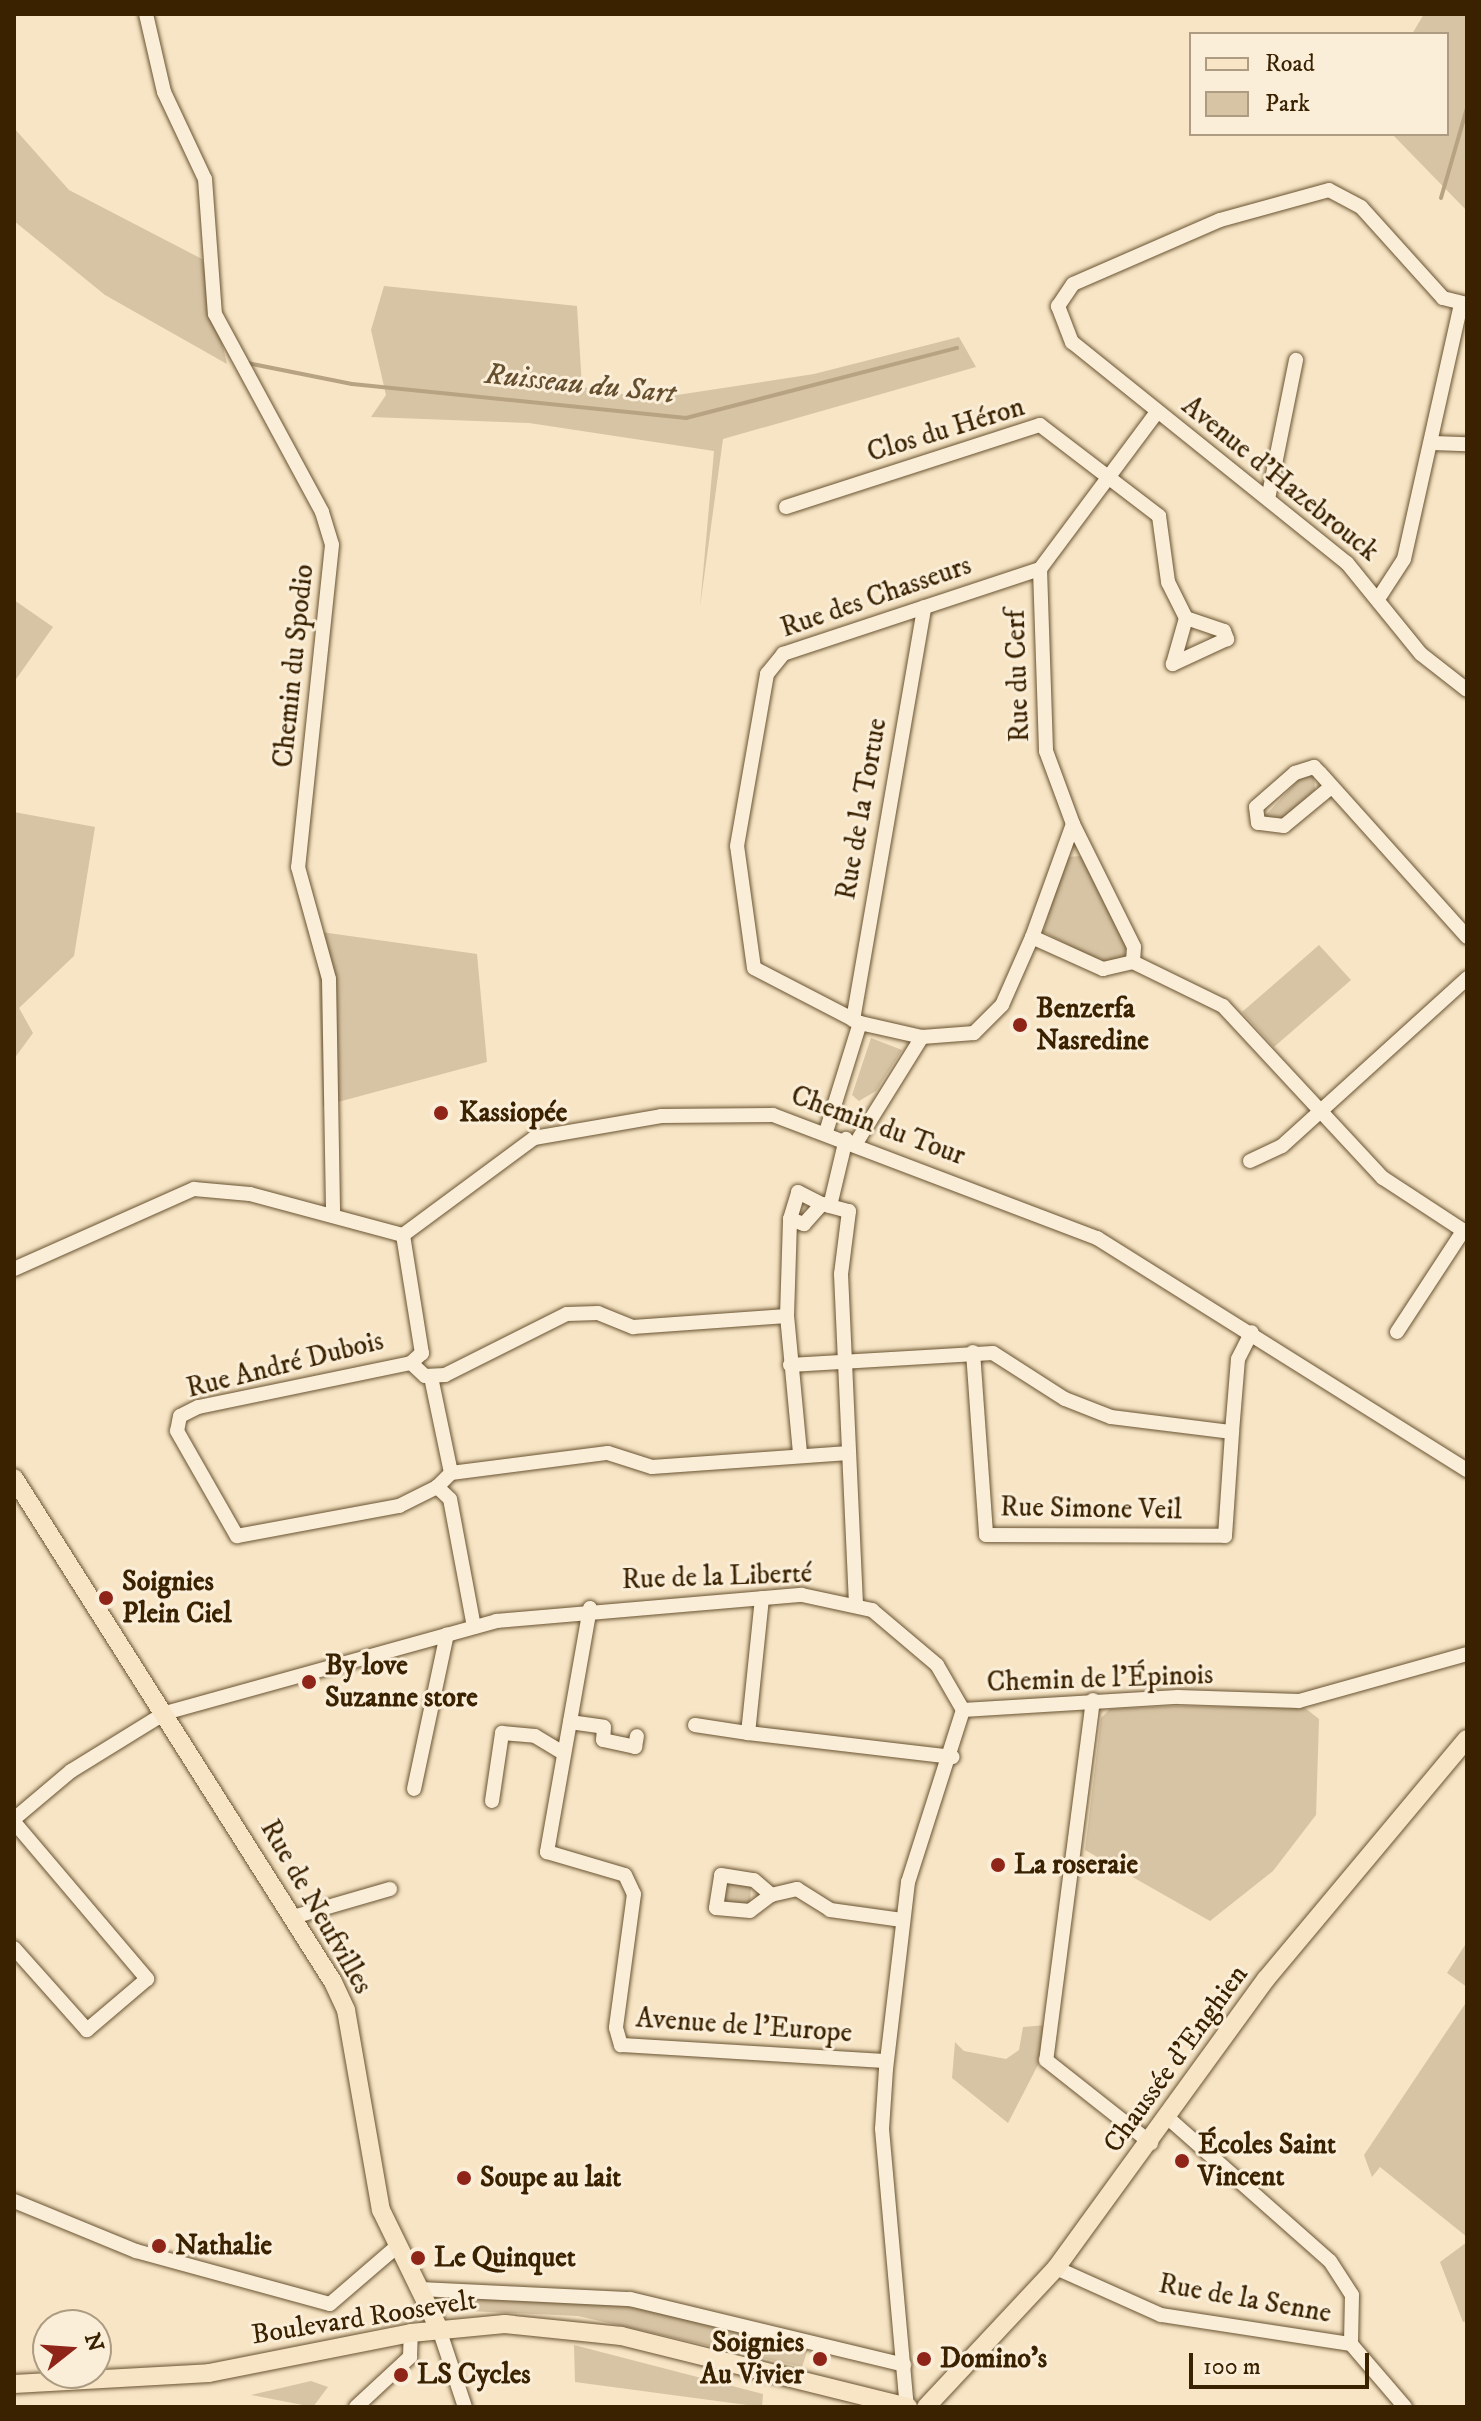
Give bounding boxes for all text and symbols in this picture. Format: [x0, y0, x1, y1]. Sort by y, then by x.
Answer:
legend [1189, 32, 1449, 136]
text: Road [1265, 49, 1315, 79]
text: Park [1265, 89, 1310, 119]
water label: Ruisseau du Sart [483, 357, 677, 413]
street label: Avenue d'Hazebrouck [1175, 389, 1385, 569]
street label: Clos du Héron [863, 390, 1029, 470]
street label: Rue des Chasseurs [776, 549, 976, 645]
street label: Chemin du Spodio [267, 563, 321, 769]
street label: Rue du Cerf [999, 609, 1037, 743]
street label: Rue de la Tortue [829, 716, 895, 902]
place label: Benzerfa Nasredine [1036, 992, 1149, 1058]
marker: Benzerfa Nasredine [1011, 1016, 1029, 1034]
street label: Chemin du Tour [786, 1079, 970, 1173]
place label: Kassiopée [459, 1096, 567, 1130]
marker: Kassiopée [430, 1102, 452, 1124]
street label: Rue André Dubois [183, 1324, 387, 1406]
street label: Rue Simone Veil [1000, 1491, 1182, 1527]
street label: Rue de la Liberté [621, 1557, 813, 1597]
place label: Soignies Plein Ciel [122, 1565, 232, 1631]
marker: Soignies Plein Ciel [97, 1589, 115, 1607]
place label: By love Suzanne store [325, 1649, 478, 1715]
street label: Chemin de l'Épinois [986, 1658, 1214, 1700]
marker: By love Suzanne store [300, 1673, 318, 1691]
street label: Rue de Neufvilles [253, 1814, 379, 2000]
place label: La roseraie [1014, 1848, 1138, 1882]
marker: La roseraie [989, 1856, 1007, 1874]
street label: Chaussée d'Enghien [1097, 1959, 1255, 2159]
street label: Avenue de l'Europe [635, 2002, 853, 2050]
place label: Écoles Saint Vincent [1198, 2128, 1336, 2194]
marker: Écoles Saint Vincent [1173, 2152, 1191, 2170]
place label: Soupe au lait [480, 2161, 621, 2195]
marker: Soupe au lait [455, 2169, 473, 2187]
place label: Nathalie [175, 2229, 272, 2263]
marker: Nathalie [150, 2237, 168, 2255]
place label: Le Quinquet [434, 2241, 576, 2275]
marker: Le Quinquet [409, 2249, 427, 2267]
street label: Rue de la Senne [1156, 2267, 1334, 2331]
street label: Boulevard Roosevelt [249, 2284, 479, 2352]
north arrow [32, 2309, 112, 2389]
place label: Soignies Au Vivier [700, 2326, 804, 2392]
text: N [78, 2330, 109, 2355]
scale bar [1193, 2337, 1373, 2387]
place label: Domino's [940, 2342, 1047, 2376]
marker: Soignies Au Vivier [811, 2350, 829, 2368]
marker: Domino's [915, 2350, 933, 2368]
text: 100 m [1203, 2352, 1261, 2382]
place label: LS Cycles [417, 2358, 531, 2392]
marker: LS Cycles [392, 2366, 410, 2384]

